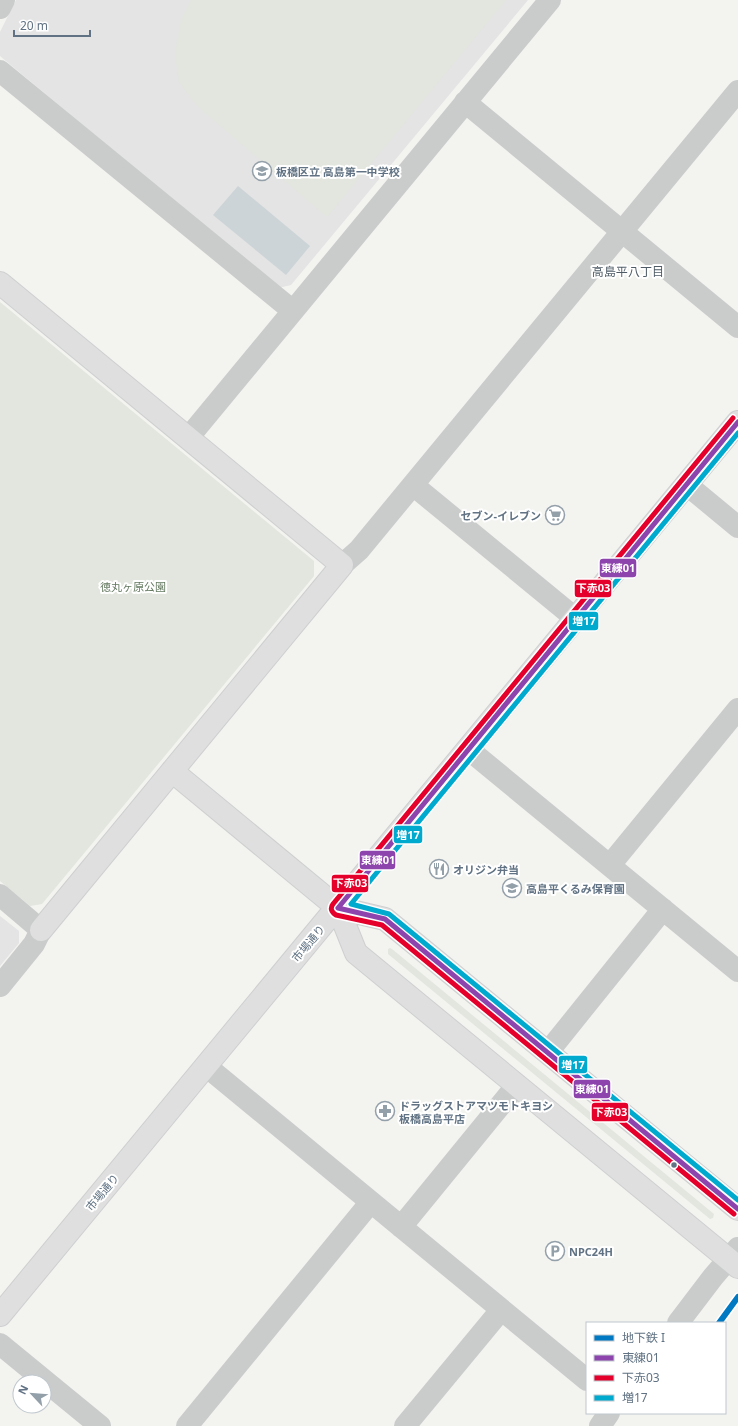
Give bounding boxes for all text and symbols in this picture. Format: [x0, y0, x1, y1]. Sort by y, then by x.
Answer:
scale bar [14, 12, 90, 38]
text: 20 m [20, 17, 48, 34]
school or university icon: 板橋区立 高島第一中学校 [251, 160, 273, 182]
place label: 板橋区立 高島第一中学校 [276, 164, 400, 179]
district label: 高島平八丁目 [592, 263, 664, 280]
supermarket icon: セブン-イレブン [544, 504, 566, 526]
place label: セブン-イレブン [460, 508, 541, 523]
line badge: 東練01 [599, 558, 637, 578]
text: 東練01 [601, 560, 635, 575]
park label: 徳丸ヶ原公園 [100, 579, 166, 594]
line badge: 下赤03 [574, 579, 612, 598]
text: 下赤03 [576, 580, 610, 595]
line badge: 増17 [568, 611, 599, 631]
text: 増17 [572, 613, 596, 628]
line badge: 増17 [393, 825, 423, 844]
text: 増17 [396, 827, 420, 842]
line badge: 東練01 [359, 850, 396, 870]
text: 東練01 [361, 852, 395, 867]
restaurant icon: オリジン弁当 [428, 858, 450, 880]
place label: オリジン弁当 [453, 862, 519, 877]
line badge: 下赤03 [331, 874, 369, 893]
text: 下赤03 [333, 875, 367, 890]
school or university icon: 高島平くるみ保育園 [501, 877, 523, 899]
place label: 高島平くるみ保育園 [526, 881, 625, 896]
street label: 市場通り [288, 921, 328, 965]
line badge: 増17 [558, 1055, 588, 1074]
text: 増17 [561, 1057, 585, 1072]
line badge: 東練01 [573, 1079, 611, 1099]
text: 東練01 [575, 1081, 609, 1096]
place label: ドラッグストアマツモトキヨシ 板橋高島平店 [399, 1098, 553, 1126]
pharmacy icon: ドラッグストアマツモトキヨシ 板橋高島平店 [374, 1100, 396, 1122]
line badge: 下赤03 [591, 1102, 629, 1122]
text: 下赤03 [593, 1104, 627, 1119]
unlabelled marker [669, 1160, 679, 1170]
street label: 市場通り [82, 1170, 122, 1214]
parking icon: NPC24H [544, 1240, 566, 1262]
place label: NPC24H [569, 1244, 613, 1259]
legend [586, 1322, 726, 1414]
text: 地下鉄 I [622, 1329, 665, 1346]
text: 東練01 [622, 1349, 660, 1366]
text: 下赤03 [622, 1369, 660, 1386]
north arrow [12, 1374, 52, 1414]
text: N [14, 1382, 31, 1397]
text: 増17 [622, 1389, 648, 1406]

